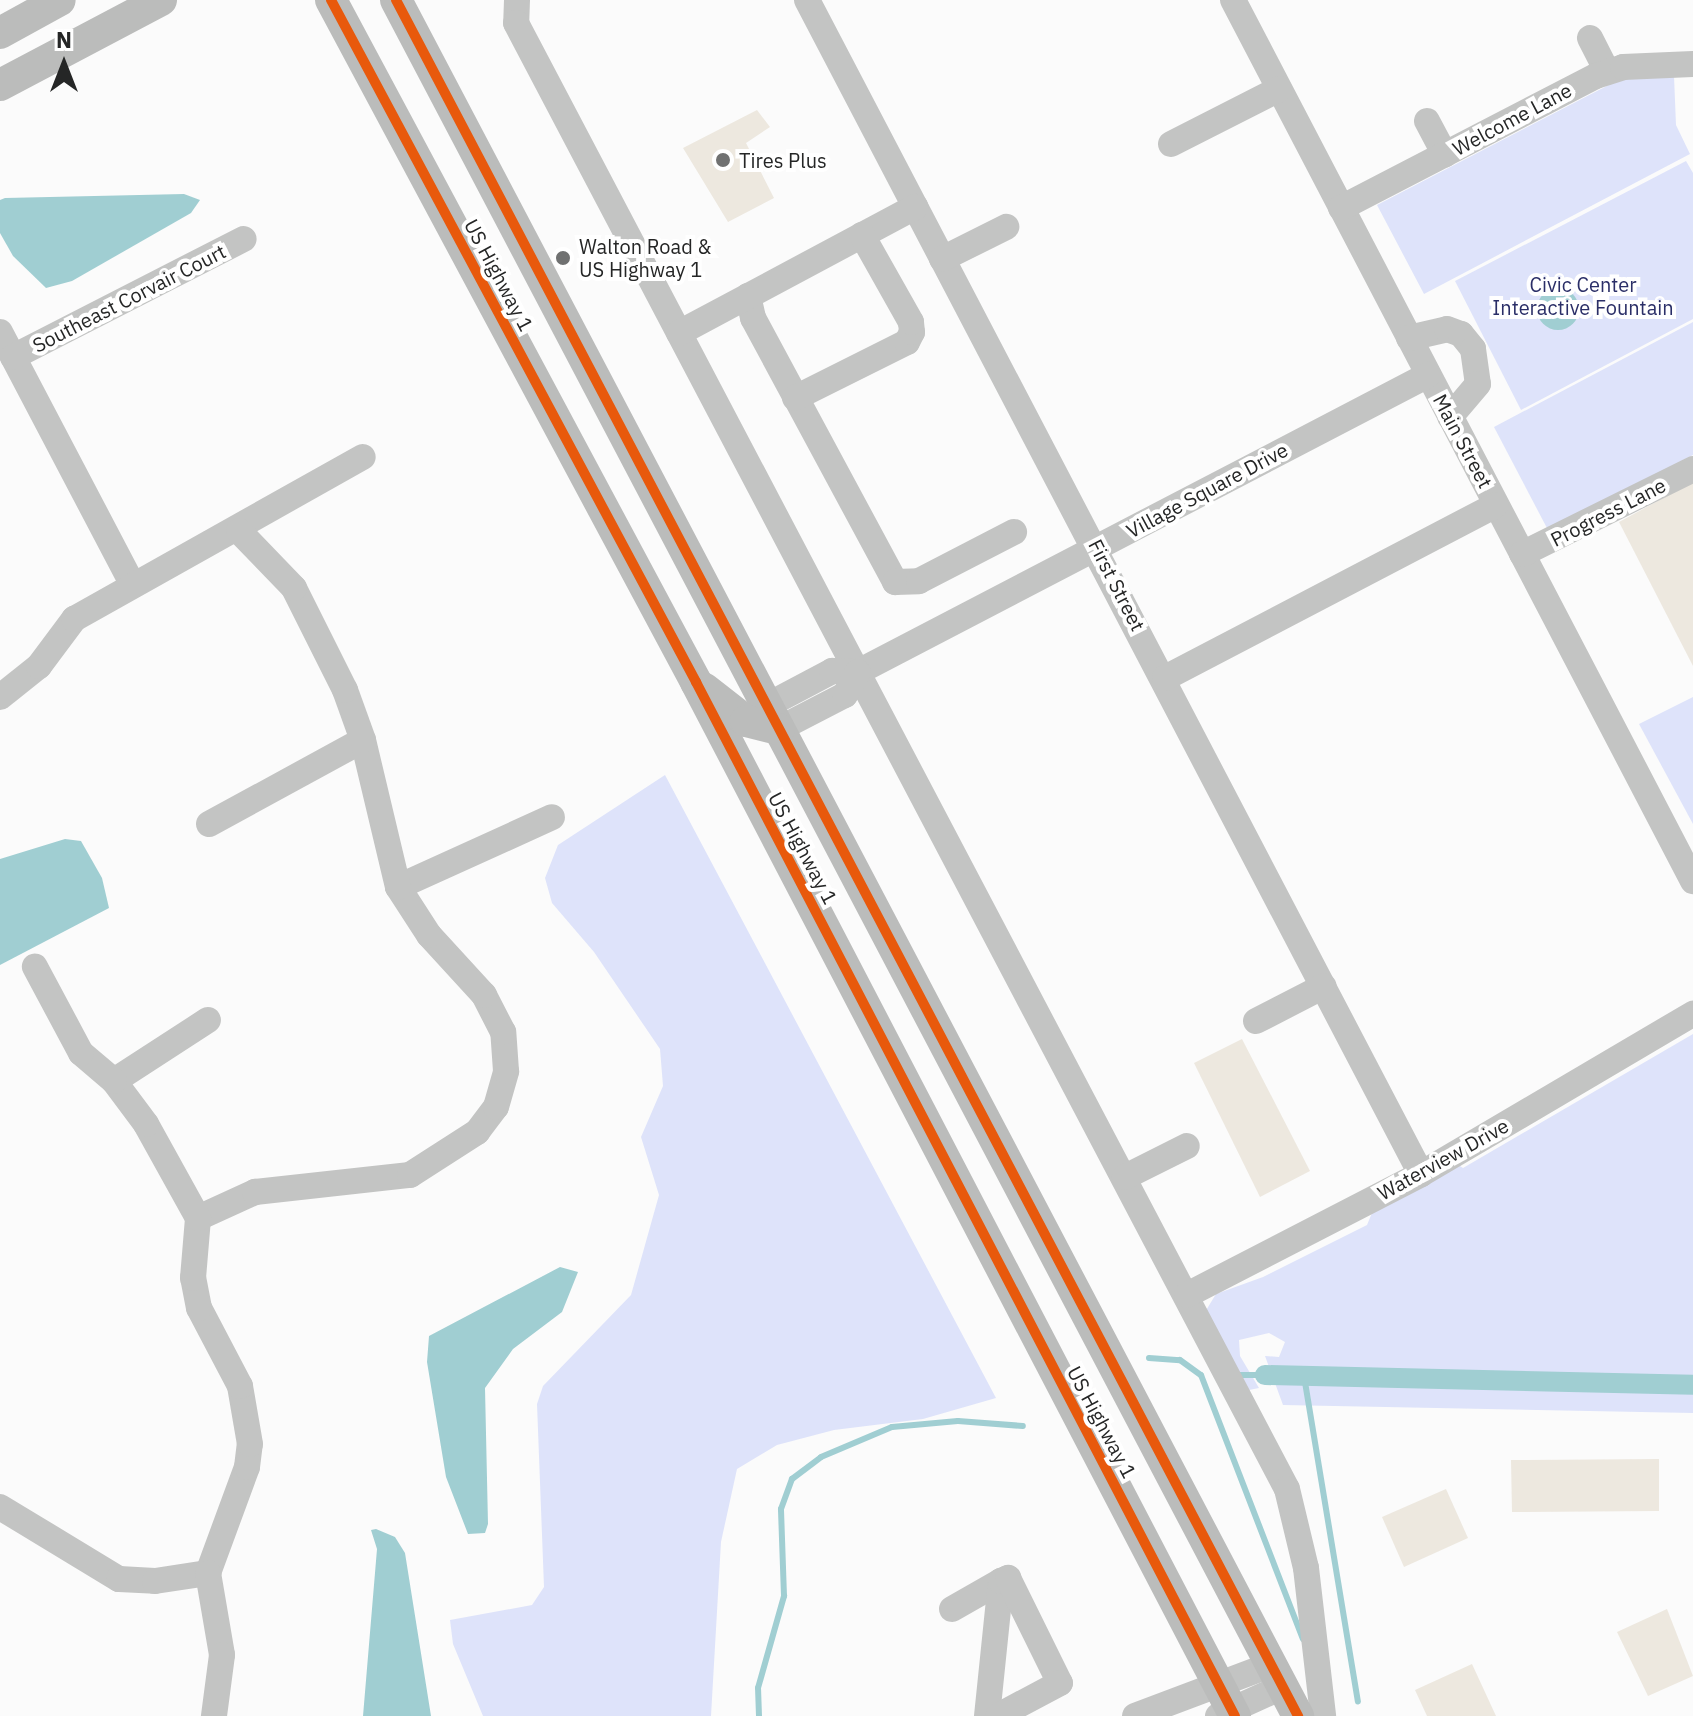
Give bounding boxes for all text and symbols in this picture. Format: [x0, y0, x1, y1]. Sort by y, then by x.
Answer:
north arrow [24, 24, 104, 104]
text: N [56, 25, 72, 54]
street label: Welcome Lane [1448, 78, 1576, 160]
place label: Tires Plus [739, 148, 827, 172]
marker: Tires Plus [714, 151, 732, 169]
street label: US Highway 1 [459, 215, 539, 335]
place label: Walton Road & US Highway 1 [579, 234, 711, 281]
street label: Southeast Corvair Court [28, 239, 230, 357]
marker: Walton Road & US Highway 1 [554, 249, 572, 267]
park label: Civic Center Interactive Fountain [1492, 272, 1674, 319]
street label: Main Street [1428, 390, 1498, 492]
street label: Village Square Drive [1122, 437, 1292, 543]
street label: Progress Lane [1546, 473, 1670, 551]
street label: First Street [1084, 535, 1150, 635]
street label: US Highway 1 [763, 788, 843, 908]
street label: Waterview Drive [1373, 1113, 1513, 1205]
street label: US Highway 1 [1062, 1362, 1142, 1482]

